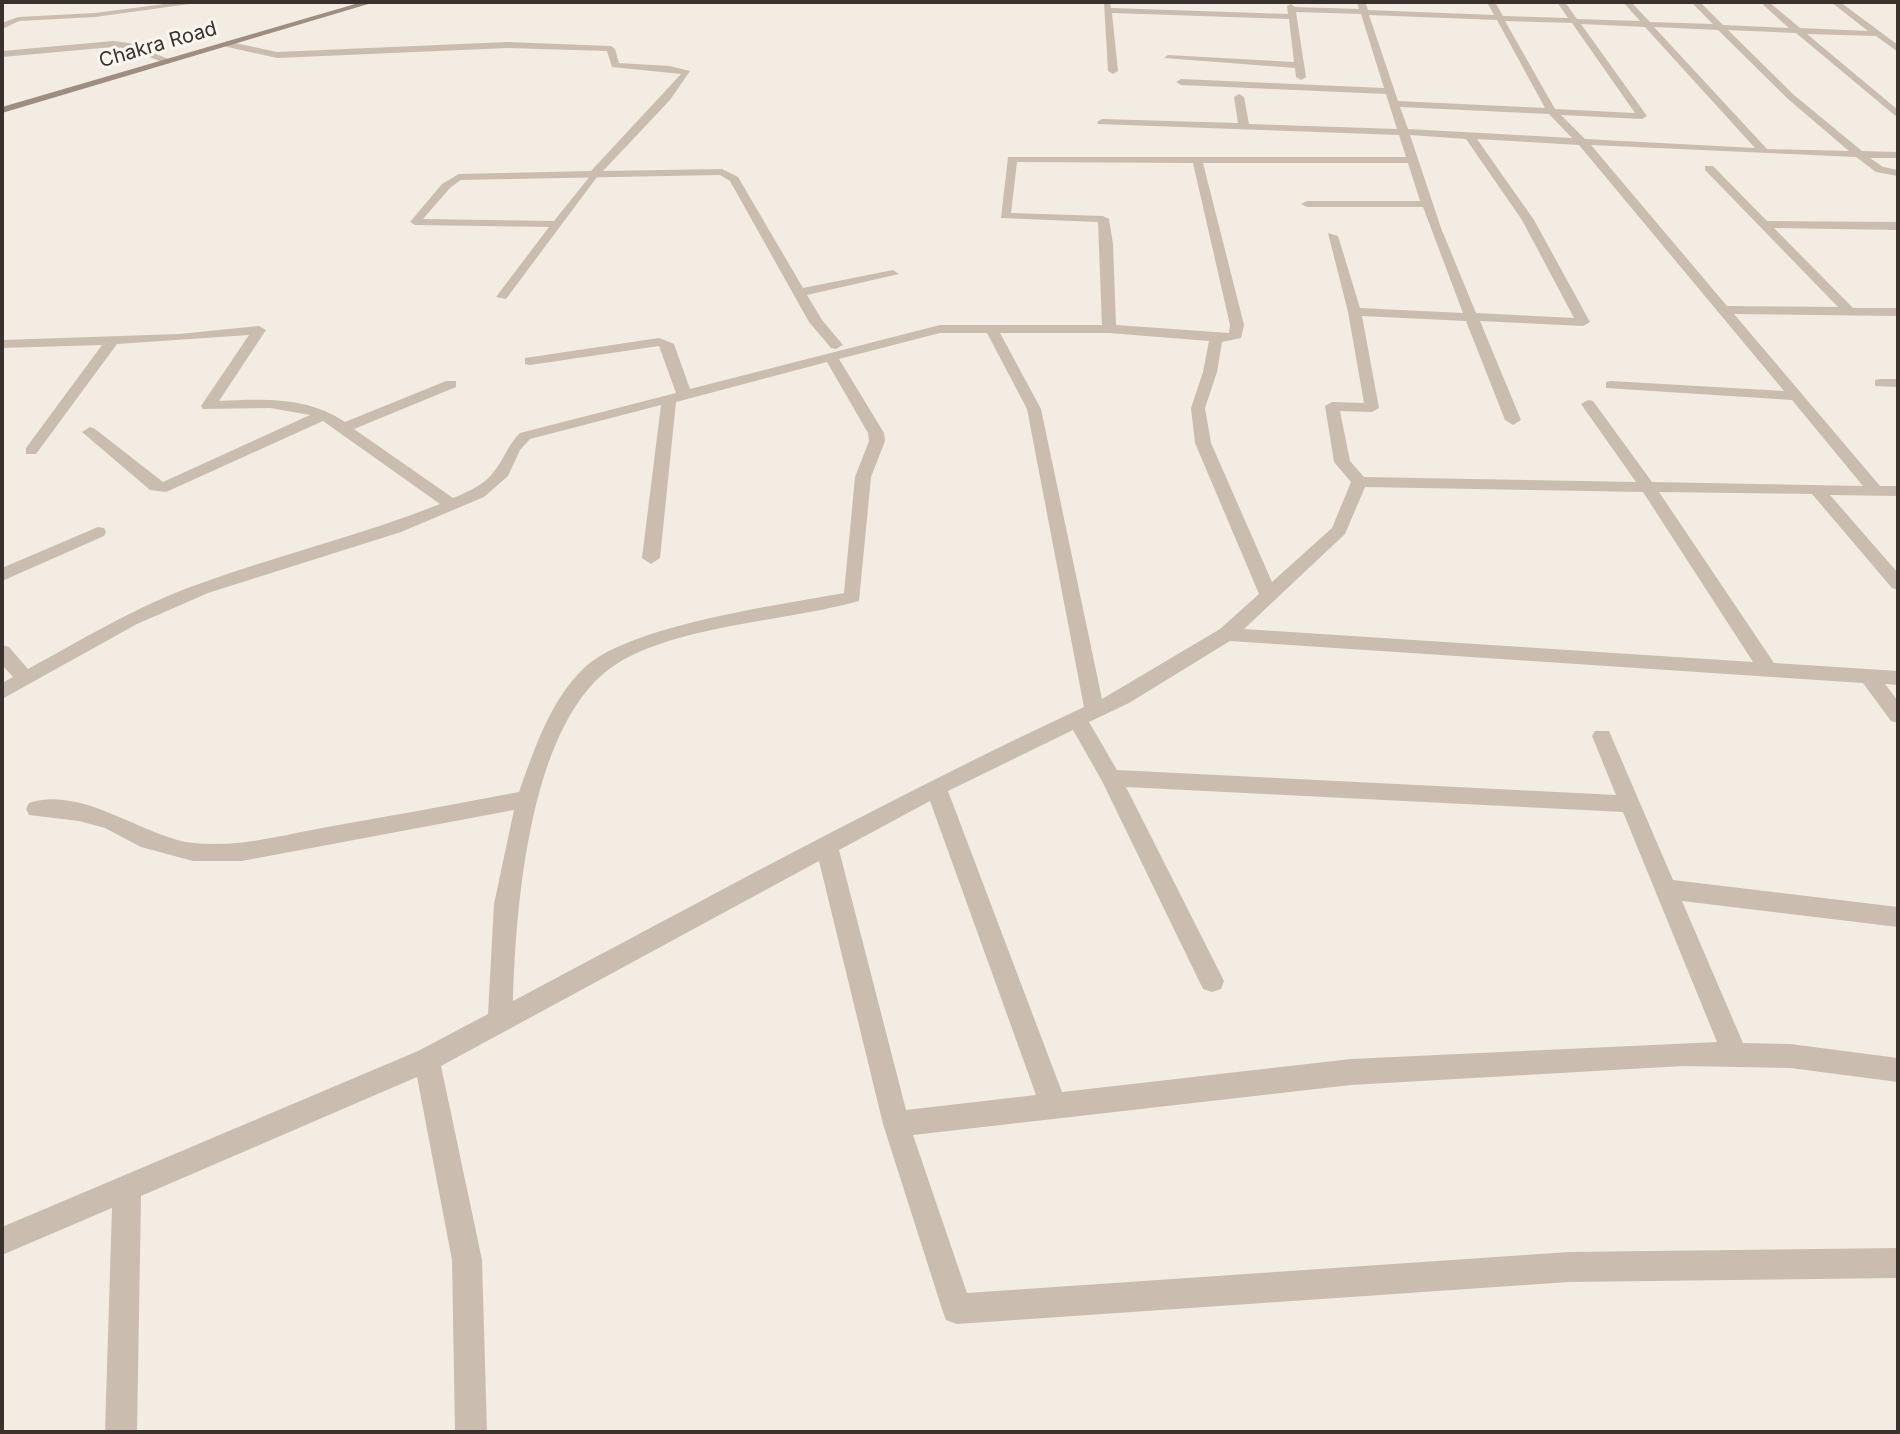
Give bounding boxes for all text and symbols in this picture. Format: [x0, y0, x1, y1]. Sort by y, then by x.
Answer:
street label: Chakra Road [96, 17, 220, 73]

